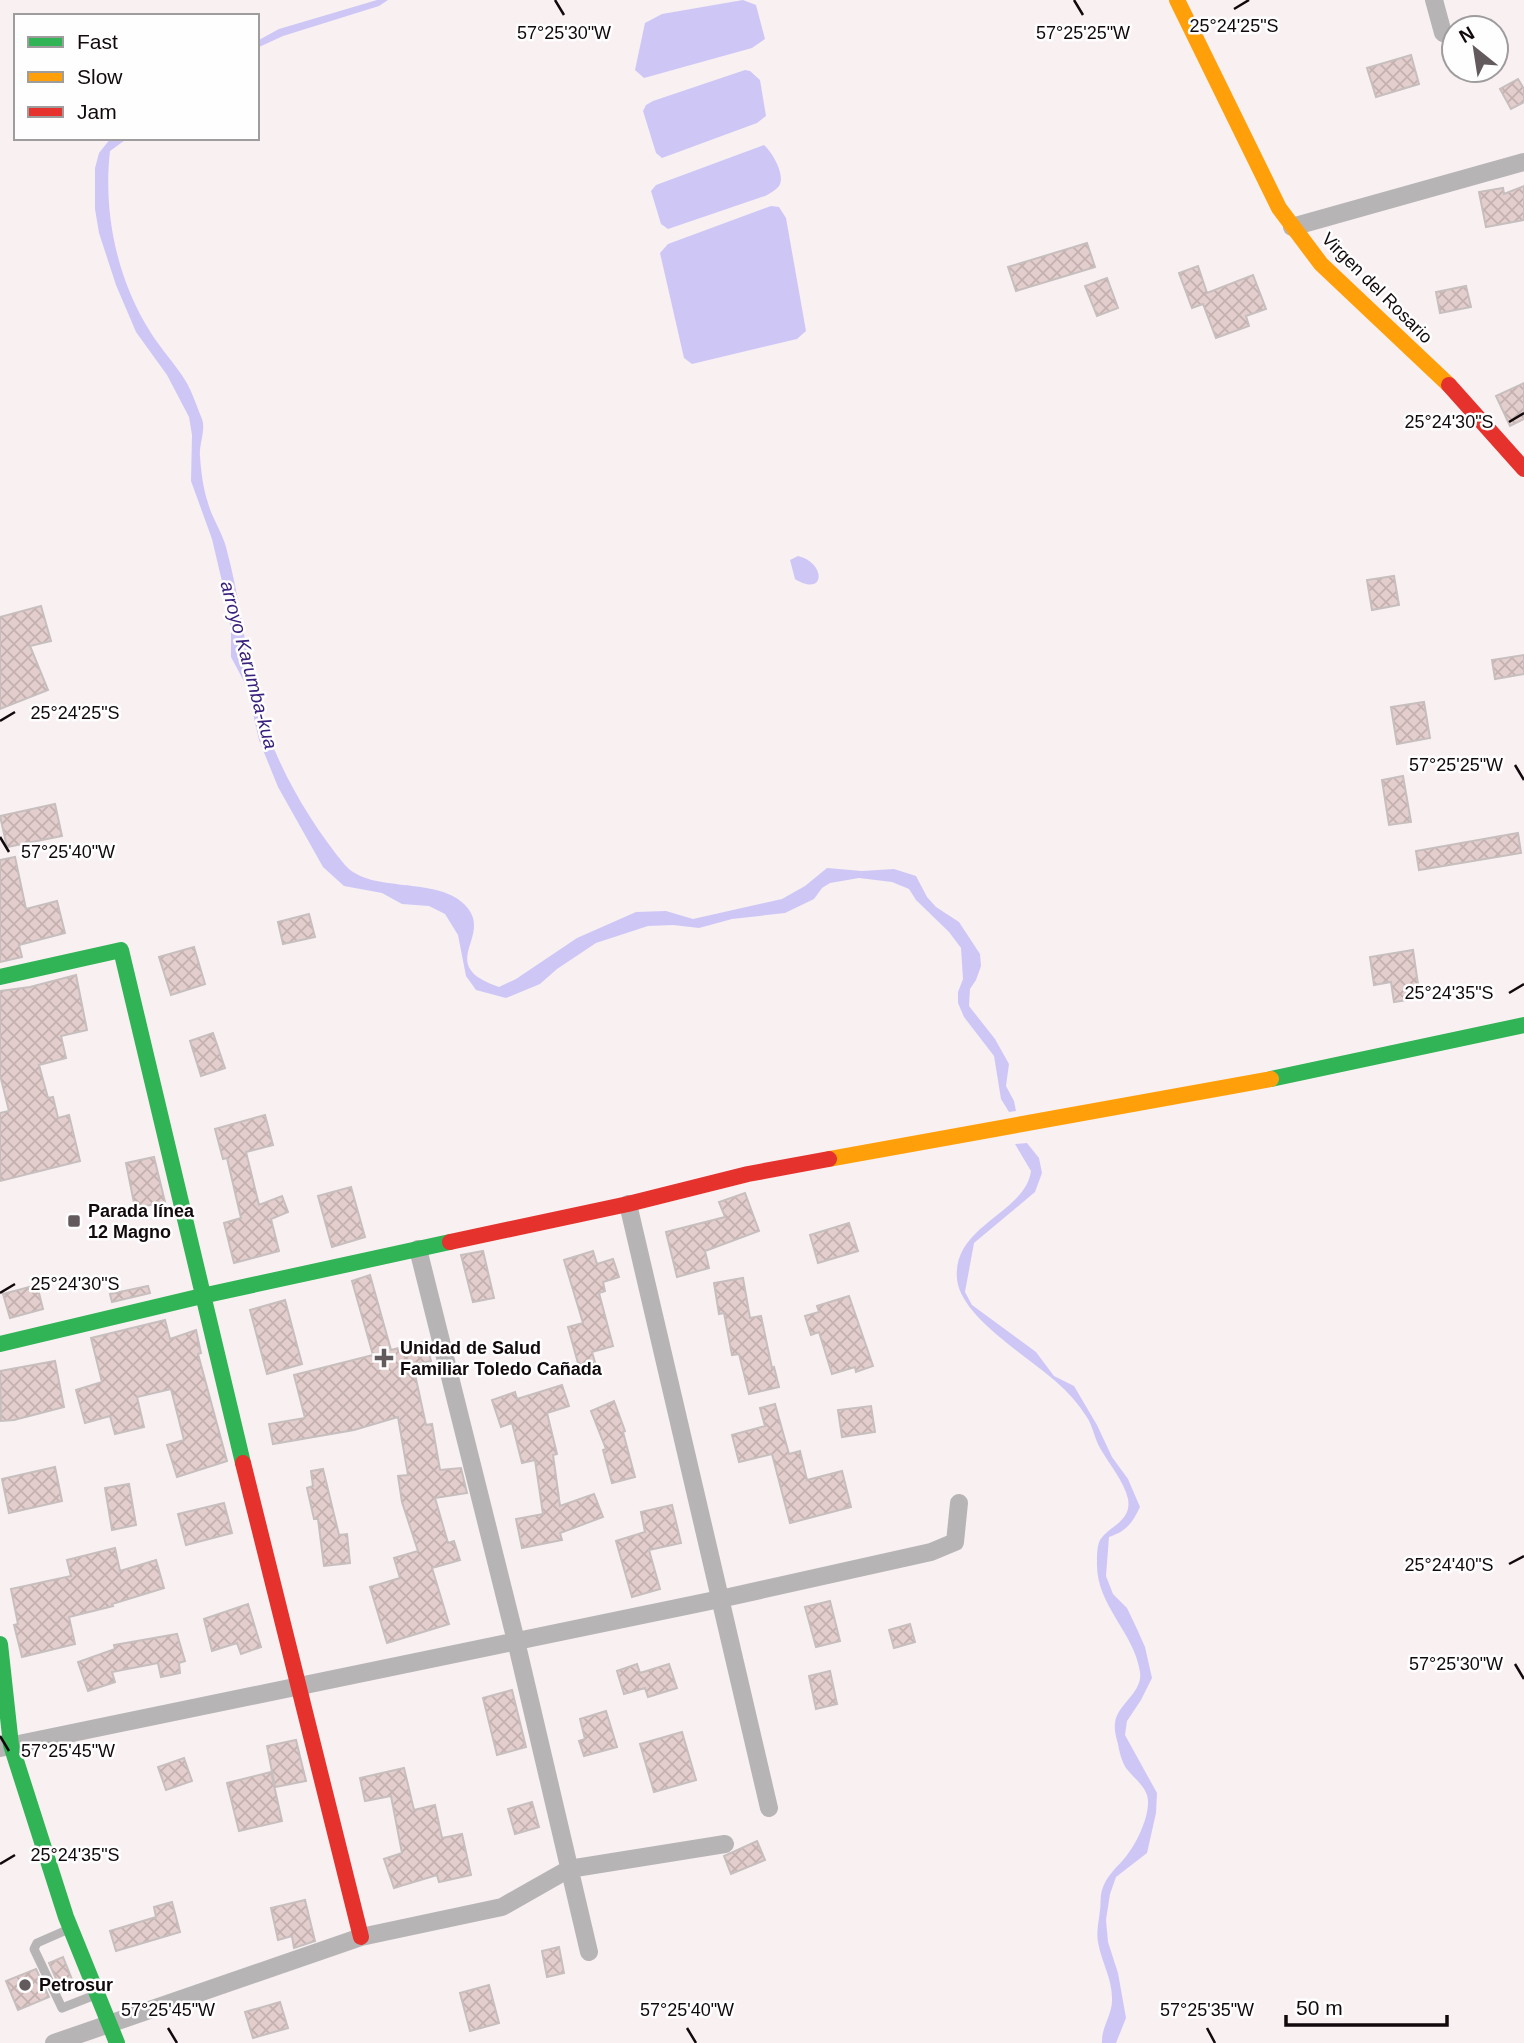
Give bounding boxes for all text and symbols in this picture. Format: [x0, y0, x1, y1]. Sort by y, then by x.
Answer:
legend [14, 14, 259, 140]
north arrow [1440, 14, 1510, 84]
text: 25°24'25"S [1189, 16, 1279, 36]
text: N [1456, 22, 1478, 47]
text: 57°25'30"W [517, 23, 611, 43]
text: 57°25'25"W [1036, 23, 1130, 43]
text: Fast [77, 30, 118, 53]
text: Slow [77, 65, 123, 88]
text: Jam [77, 100, 117, 123]
street label: Virgen del Rosario [1318, 229, 1436, 347]
text: 25°24'30"S [1404, 412, 1494, 432]
water label: arroyo Karumba-kua [216, 579, 282, 751]
text: 25°24'25"S [30, 703, 120, 723]
text: 57°25'25"W [1409, 755, 1503, 775]
text: 57°25'40"W [21, 842, 115, 862]
text: 25°24'35"S [1404, 983, 1494, 1003]
place label: Parada línea 12 Magno [88, 1201, 195, 1242]
marker: Parada línea 12 Magno [66, 1213, 82, 1229]
text: 25°24'30"S [30, 1274, 120, 1294]
place label: Unidad de Salud Familiar Toledo Cañada [400, 1338, 603, 1379]
marker: Unidad de Salud Familiar Toledo Cañada [374, 1348, 394, 1368]
text: 25°24'40"S [1404, 1555, 1494, 1575]
text: 57°25'30"W [1409, 1654, 1503, 1674]
text: 57°25'45"W [21, 1741, 115, 1761]
text: 25°24'35"S [30, 1845, 120, 1865]
place label: Petrosur [39, 1975, 113, 1995]
marker: Petrosur [17, 1977, 33, 1993]
scale bar [1286, 1983, 1447, 2027]
text: 50 m [1296, 1996, 1343, 2019]
text: 57°25'45"W [121, 2000, 215, 2020]
text: 57°25'40"W [640, 2000, 734, 2020]
text: 57°25'35"W [1160, 2000, 1254, 2020]

